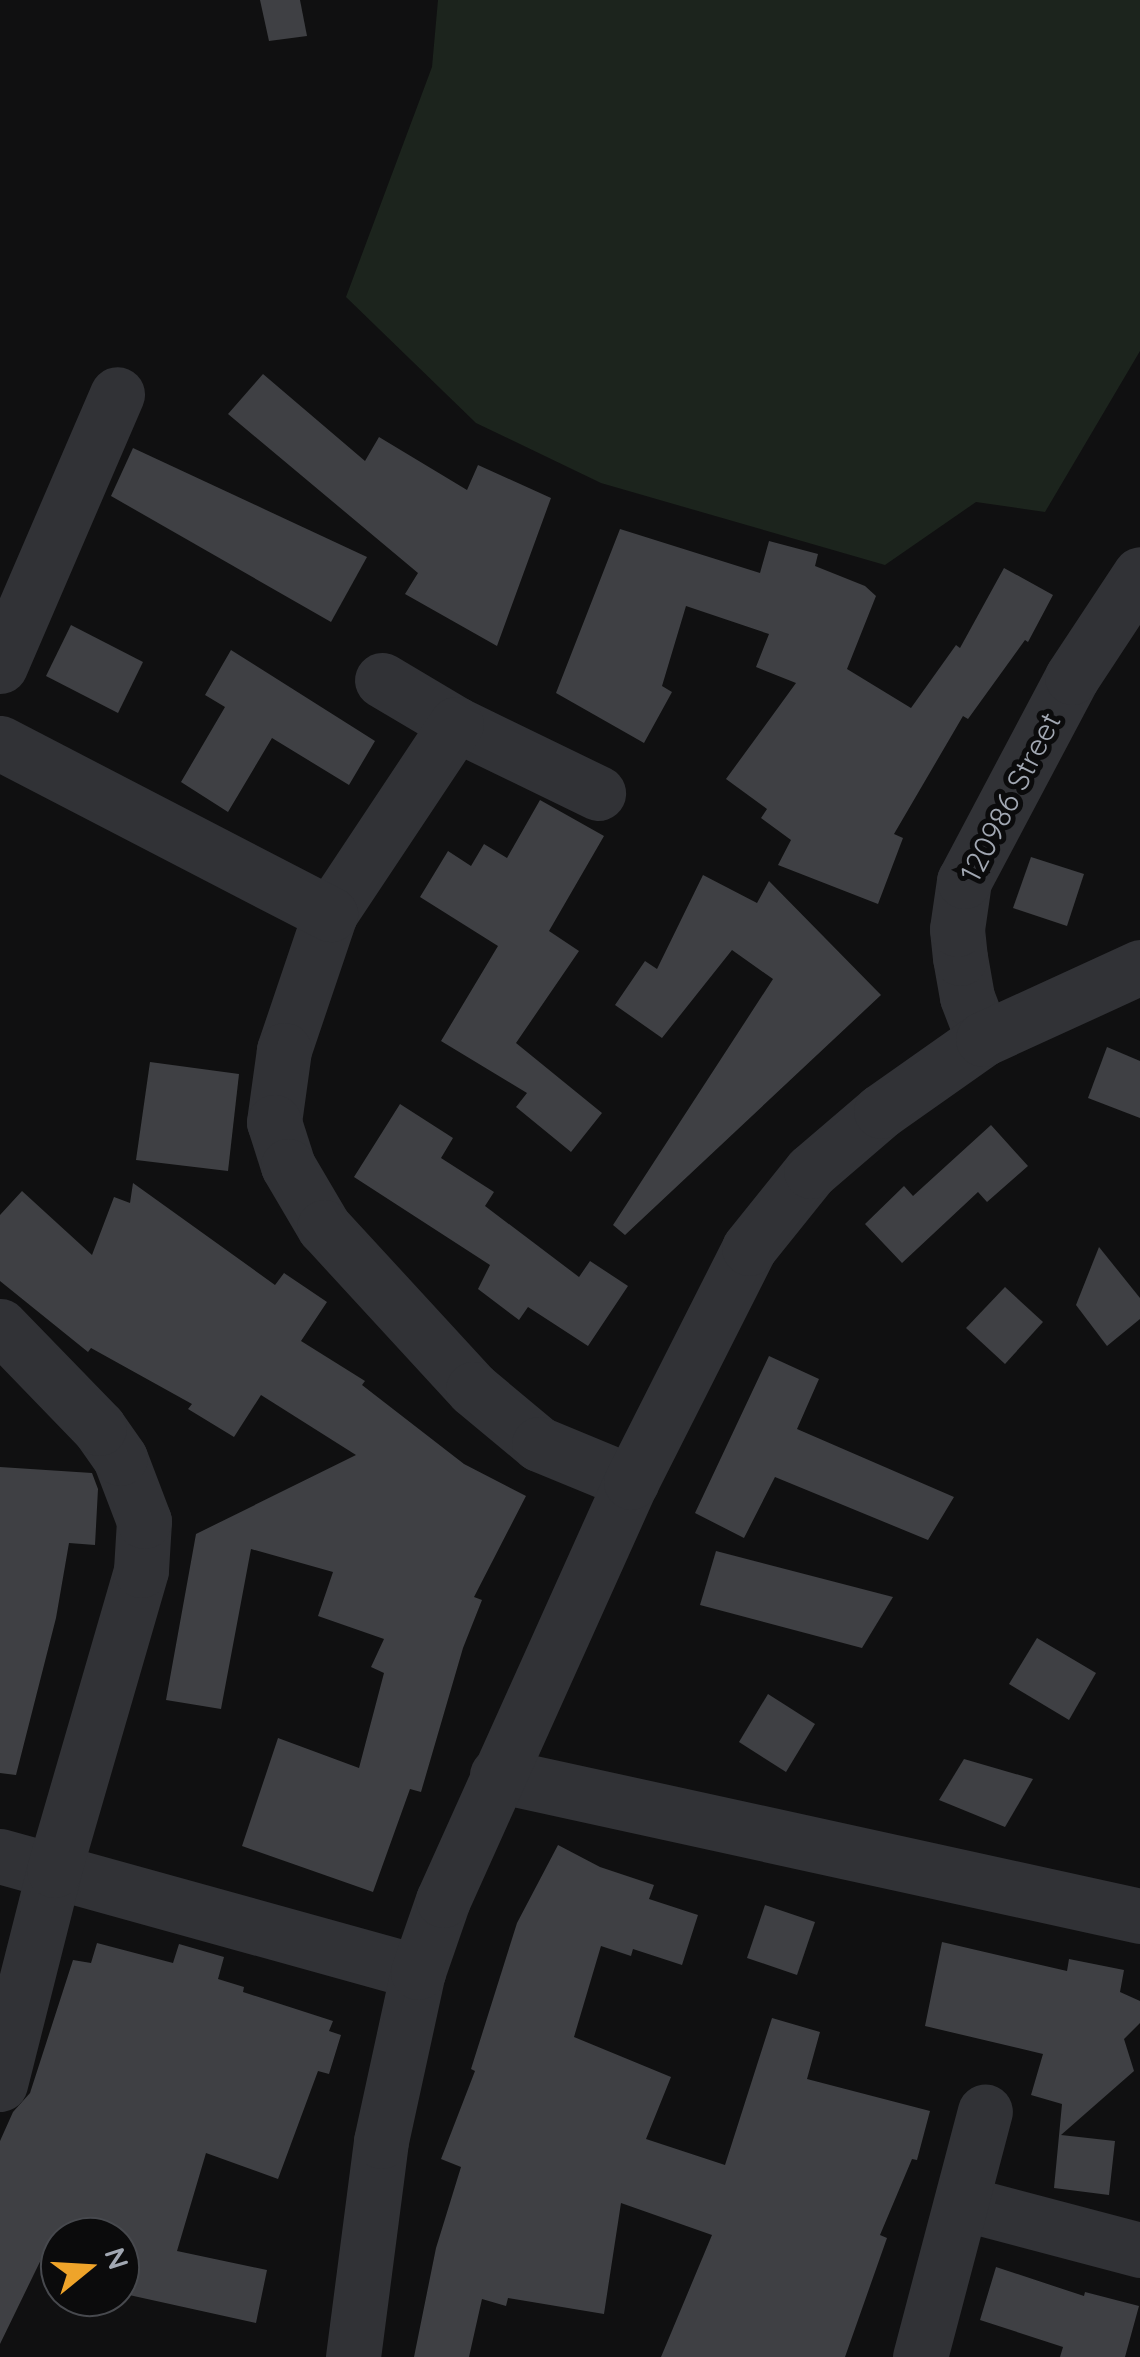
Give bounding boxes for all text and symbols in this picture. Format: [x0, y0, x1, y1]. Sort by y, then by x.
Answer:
street label: 120986 Street [952, 706, 1068, 888]
north arrow [40, 2217, 140, 2317]
text: N [97, 2243, 137, 2273]

